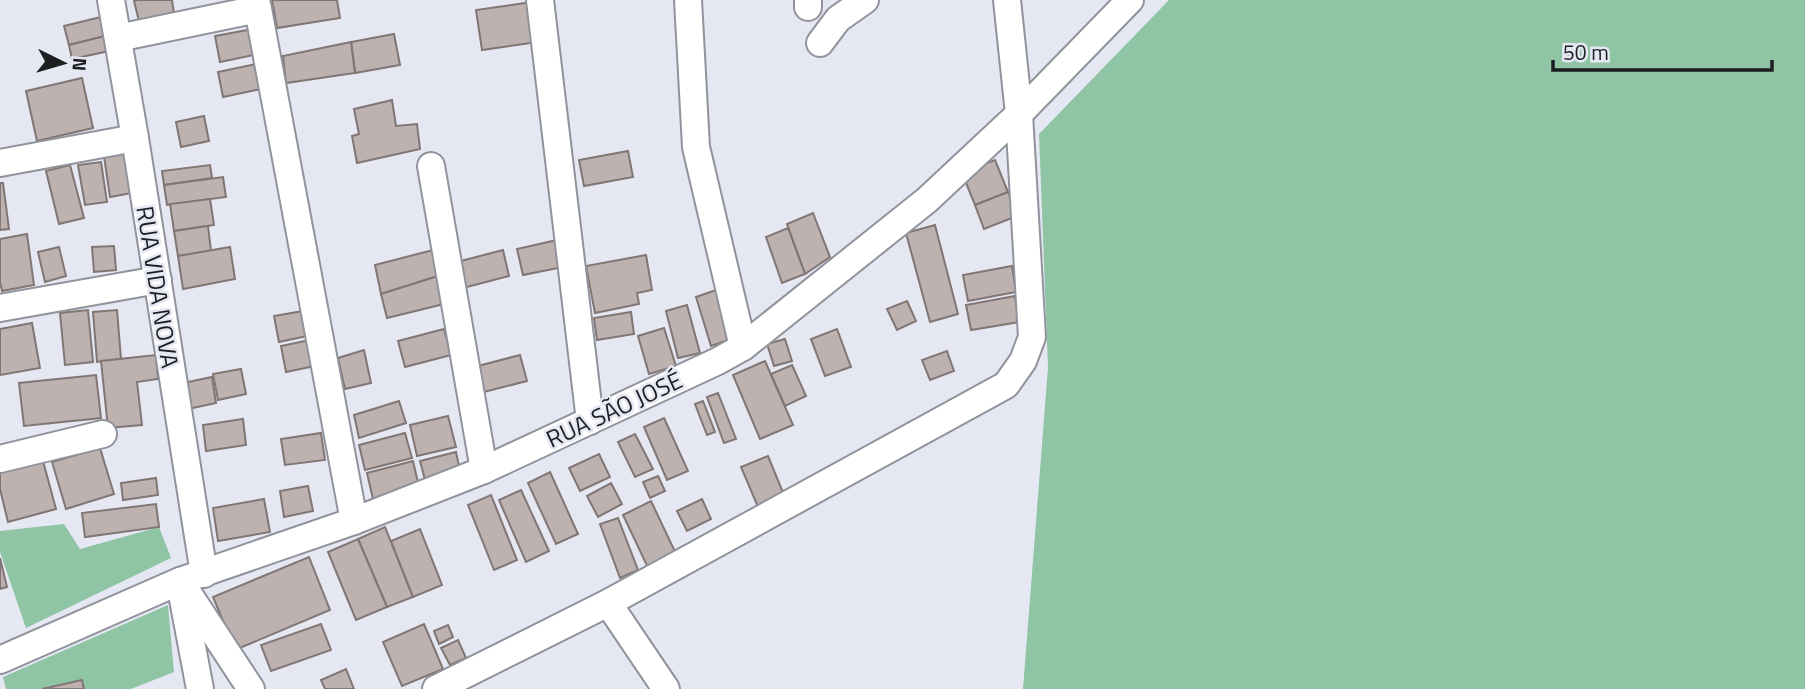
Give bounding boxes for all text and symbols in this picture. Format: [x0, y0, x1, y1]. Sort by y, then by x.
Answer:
north arrow [28, 28, 98, 98]
scale bar [1553, 28, 1772, 72]
text: 50 m [1563, 36, 1609, 68]
text: N [65, 57, 95, 72]
street label: RUA VIDA NOVA [127, 203, 189, 371]
street label: RUA SÃO JOSÉ [540, 362, 688, 456]

